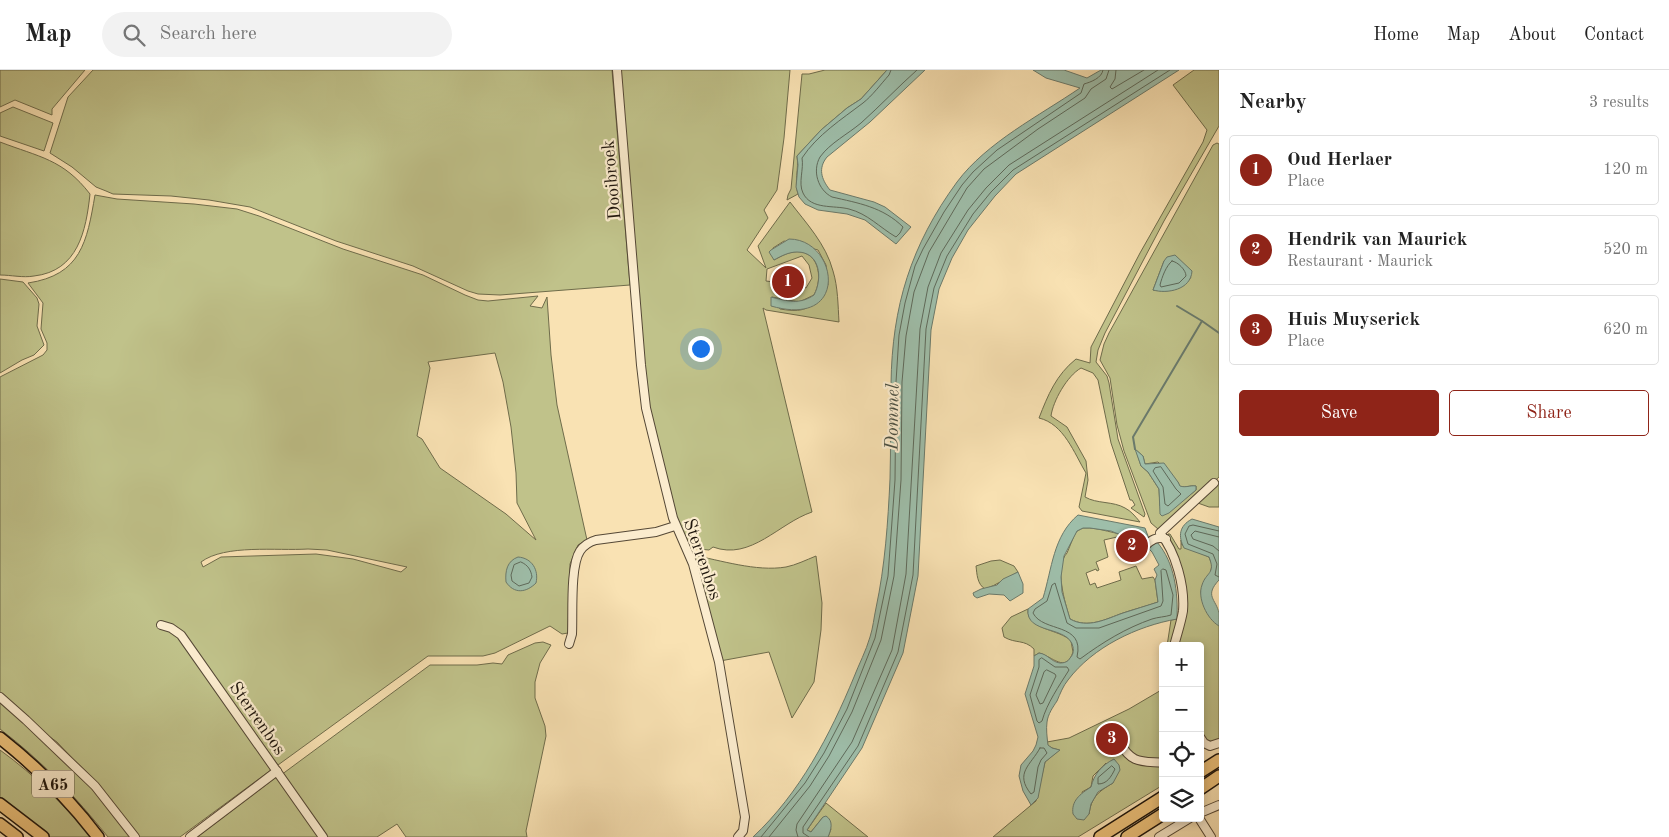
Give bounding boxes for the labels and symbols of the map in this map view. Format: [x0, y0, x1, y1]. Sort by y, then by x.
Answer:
street label: Dooibroek [600, 139, 624, 221]
pin: 1 [772, 263, 804, 301]
your location [688, 336, 714, 362]
water label: Dommel [883, 383, 904, 452]
street label: Sterrenbos [680, 516, 724, 602]
pin: 2 [1116, 527, 1148, 565]
street label: Sterrenbos [226, 679, 289, 758]
pin: 3 [1096, 720, 1128, 758]
road number: A65 [32, 771, 74, 798]

